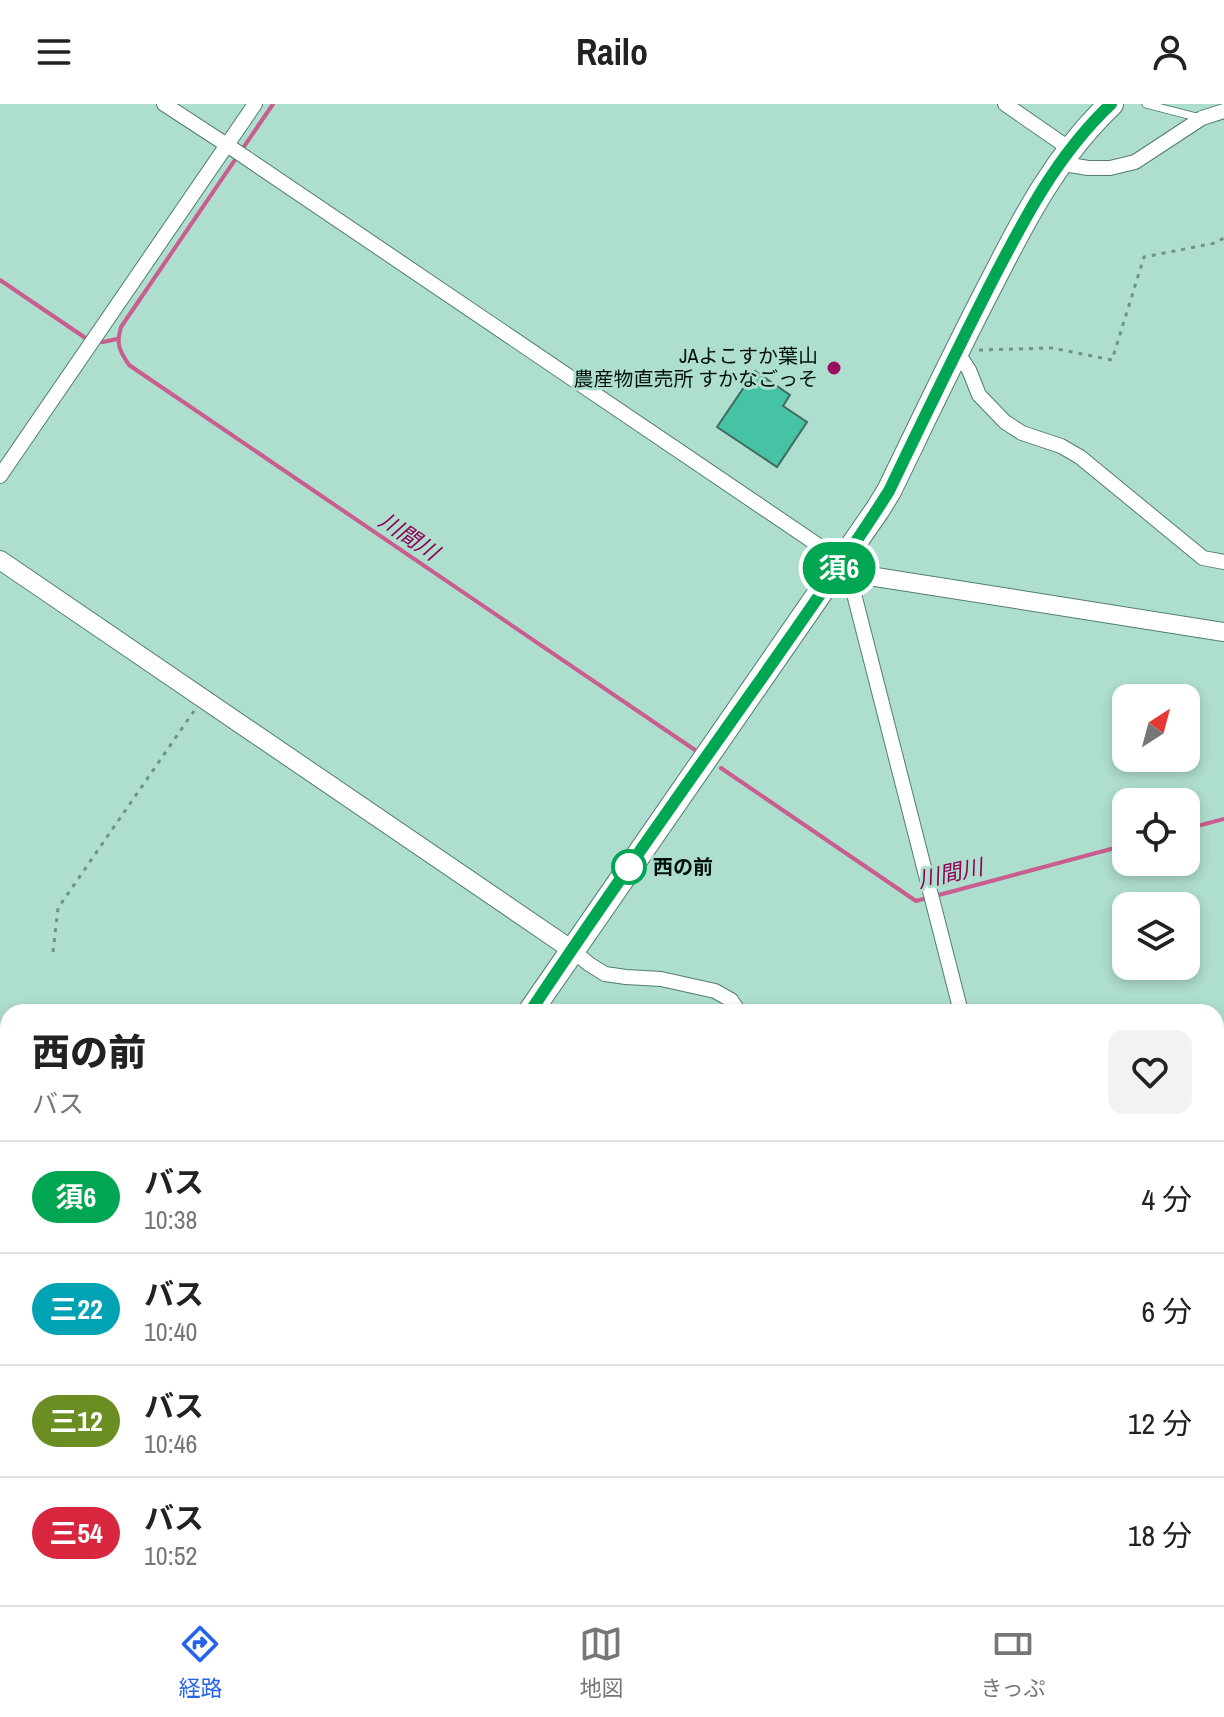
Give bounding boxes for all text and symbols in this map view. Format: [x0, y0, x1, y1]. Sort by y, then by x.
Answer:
text: Railo [576, 28, 648, 76]
icon: menu [32, 30, 76, 74]
icon: person [1148, 30, 1192, 74]
place label: JAよこすか葉山 農産物直売所 すかなごっそ [573, 342, 818, 392]
marker: JAよこすか葉山 農産物直売所 すかなごっそ [825, 359, 843, 377]
water label: 川間川 [373, 505, 446, 568]
line badge: 須6 [803, 542, 875, 594]
text: 須6 [819, 549, 859, 587]
north arrow [1112, 684, 1200, 772]
map controls [1112, 684, 1200, 980]
button: locate [1112, 788, 1200, 876]
marker: 西の前 [612, 850, 646, 884]
water label: 川間川 [915, 851, 987, 895]
place label: 西の前 [653, 853, 713, 880]
button: layers [1112, 892, 1200, 980]
text: 西の前 [32, 1027, 146, 1078]
button: heart [1108, 1030, 1192, 1114]
text: バス [32, 1086, 84, 1121]
text: バス [144, 1162, 204, 1202]
text: 須6 [56, 1178, 96, 1216]
text: 4 分 [1141, 1179, 1192, 1219]
text: 10:38 [144, 1202, 197, 1237]
text: バス [144, 1274, 204, 1314]
text: 三22 [49, 1290, 103, 1328]
text: 6 分 [1141, 1291, 1192, 1331]
text: 10:40 [144, 1314, 197, 1349]
text: バス [144, 1386, 204, 1426]
text: 三12 [49, 1402, 103, 1440]
text: 12 分 [1128, 1403, 1192, 1443]
text: 10:46 [144, 1426, 197, 1461]
text: バス [144, 1498, 204, 1538]
text: 三54 [49, 1514, 103, 1552]
text: 18 分 [1128, 1515, 1192, 1555]
text: 10:52 [144, 1538, 197, 1573]
tab: 経路 [178, 1622, 222, 1703]
tab: 地図 [579, 1622, 623, 1703]
tab: きっぷ [980, 1622, 1046, 1703]

